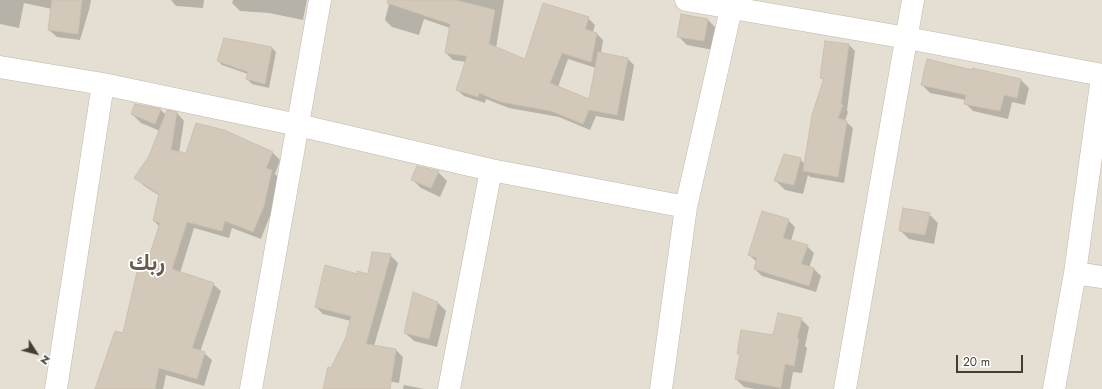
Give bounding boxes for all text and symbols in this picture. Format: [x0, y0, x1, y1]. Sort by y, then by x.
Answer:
district label: ربك [129, 250, 165, 278]
north arrow [16, 333, 56, 373]
scale bar [958, 347, 1025, 373]
text: N [37, 352, 55, 368]
text: 20 m [963, 353, 990, 371]

